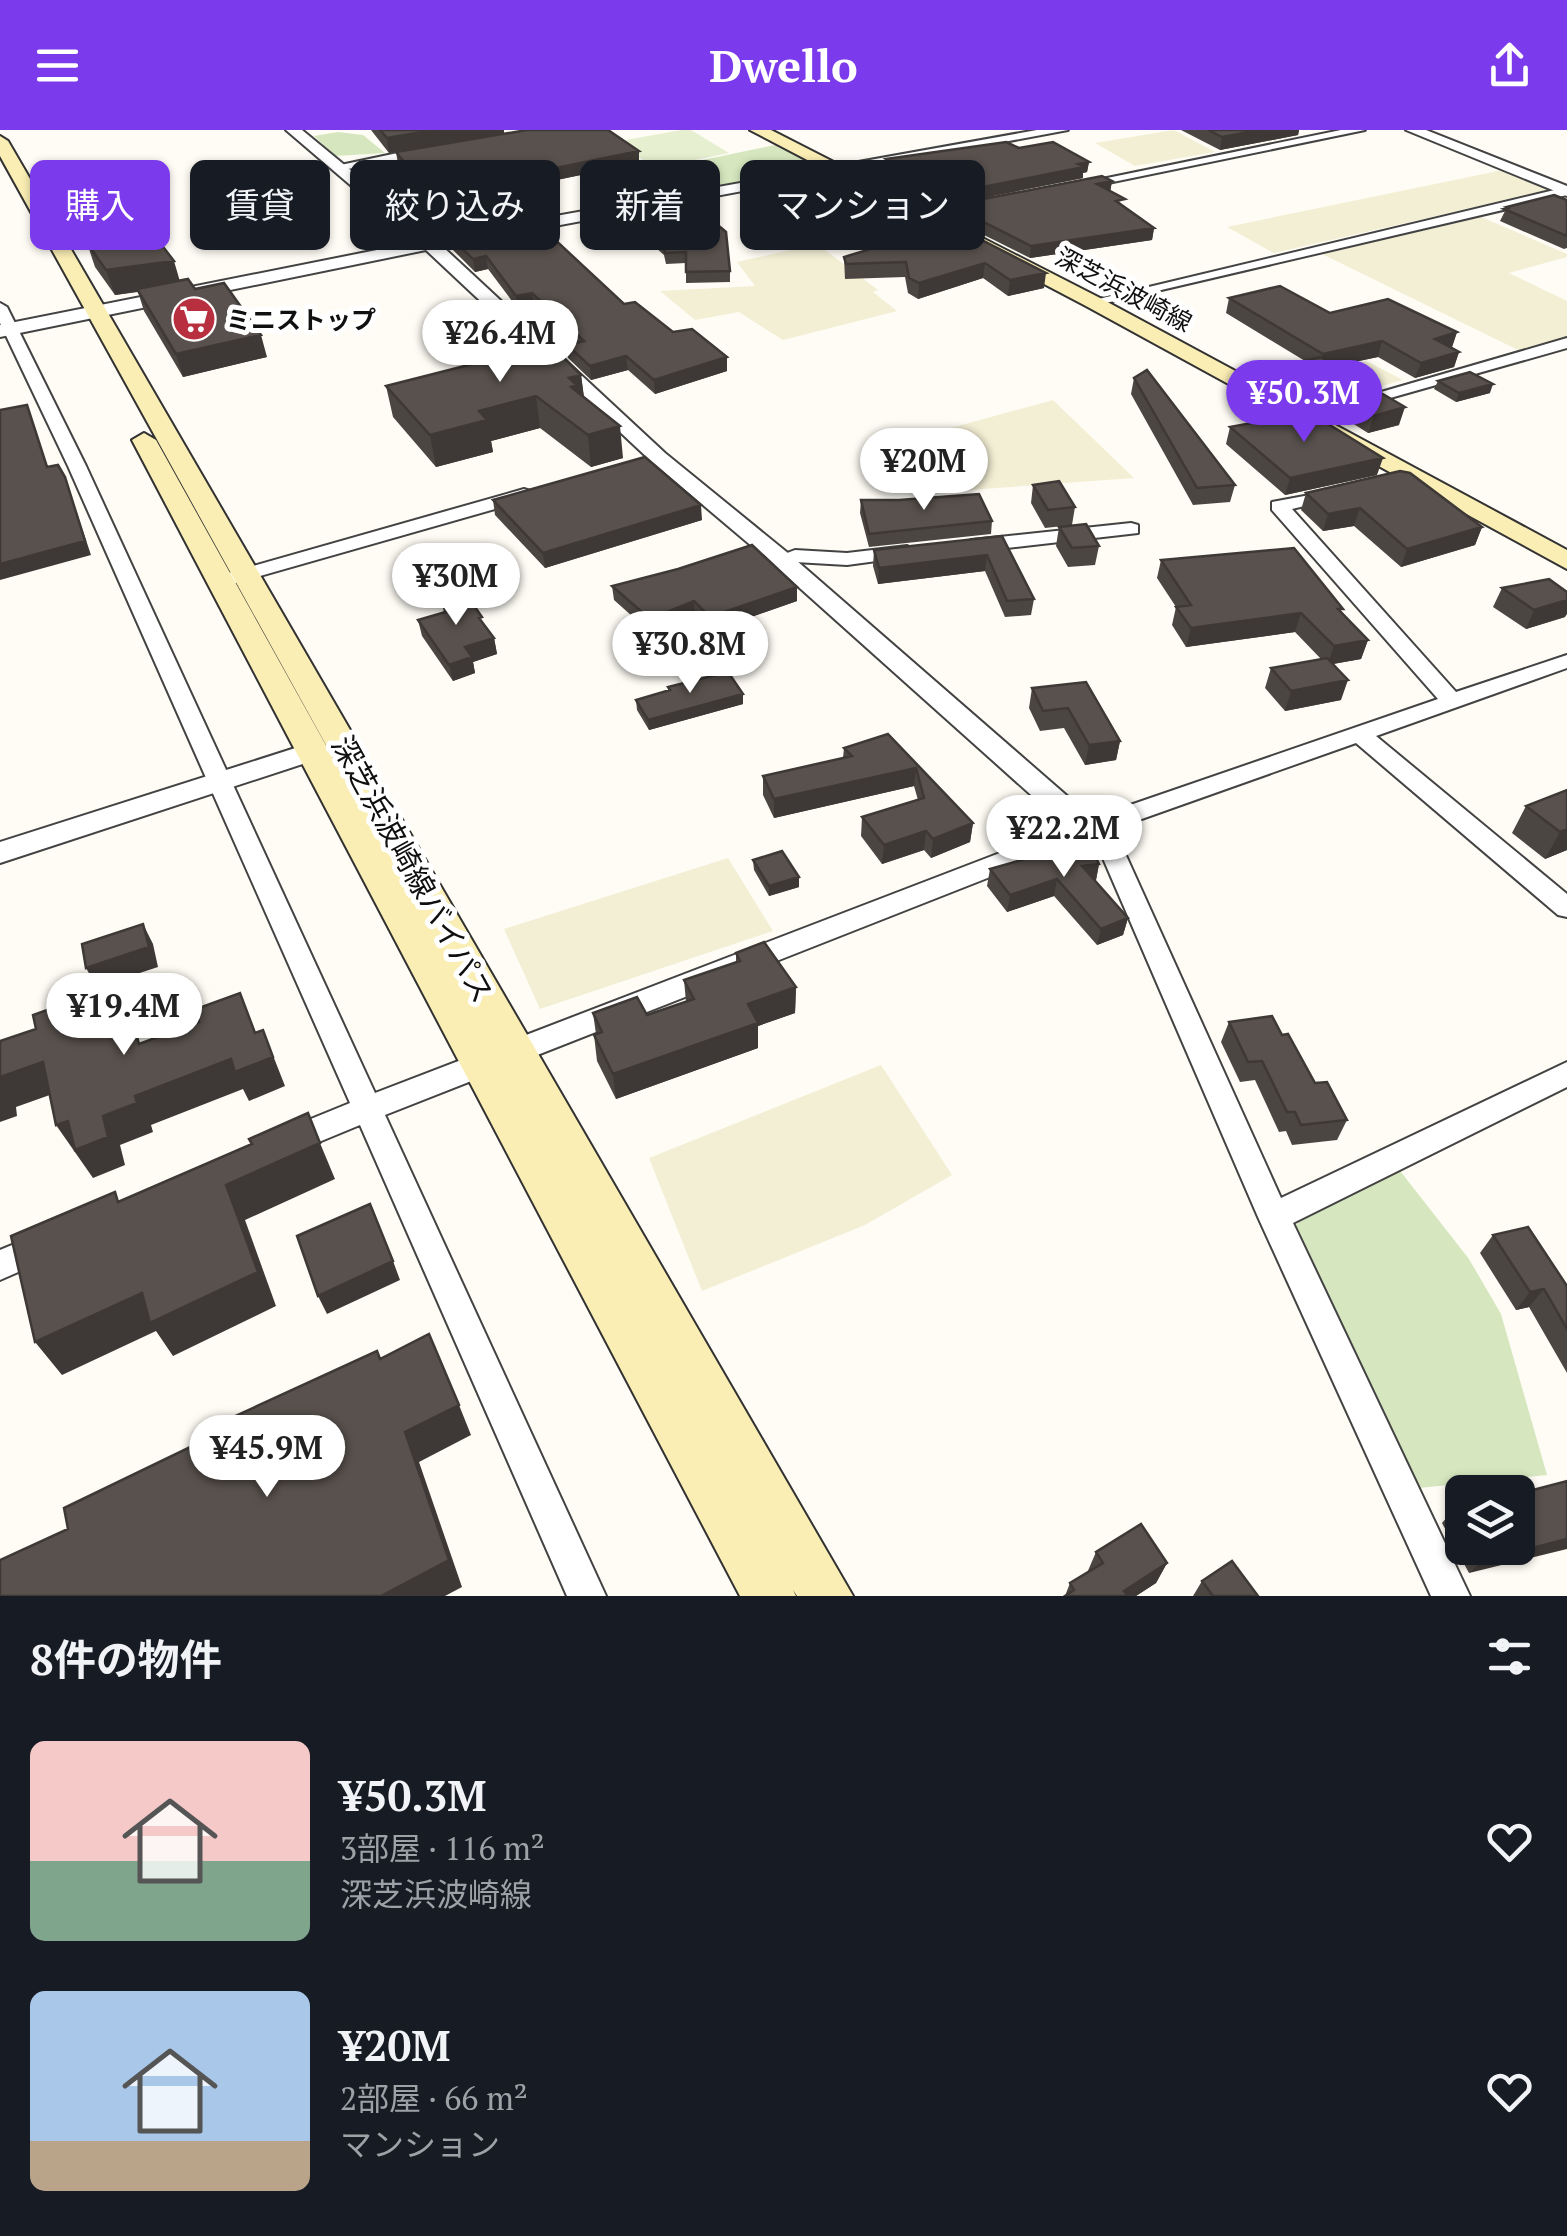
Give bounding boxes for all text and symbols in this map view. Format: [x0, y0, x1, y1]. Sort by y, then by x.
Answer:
text: Dwello [709, 35, 858, 95]
icon: menu [30, 38, 85, 93]
icon: share [1482, 38, 1537, 93]
chip: 購入 [30, 160, 170, 250]
chip: 賃貸 [190, 160, 330, 250]
chip: 絞り込み [350, 160, 560, 250]
chip: 新着 [580, 160, 720, 250]
chip: マンション [740, 160, 985, 250]
street label: 深芝浜波崎線 [1050, 239, 1198, 339]
supermarket icon: ミニストップ [171, 296, 217, 342]
pin: ¥26.4M [419, 300, 581, 385]
place label: ミニストップ [226, 303, 376, 336]
text: ¥26.4M [444, 311, 556, 353]
pin: ¥50.3M [1223, 360, 1385, 445]
text: ¥50.3M [1248, 371, 1360, 413]
pin: ¥20M [865, 428, 983, 513]
text: ¥20M [882, 439, 966, 481]
pin: ¥30M [397, 543, 515, 628]
text: ¥30M [414, 554, 498, 596]
pin: ¥30.8M [609, 611, 771, 696]
text: ¥30.8M [634, 622, 746, 664]
street label: 深芝浜波崎線バイパス [323, 728, 503, 1010]
pin: ¥22.2M [983, 795, 1145, 880]
text: ¥22.2M [1008, 806, 1120, 848]
pin: ¥19.4M [43, 973, 205, 1058]
text: ¥19.4M [68, 984, 180, 1026]
pin: ¥45.9M [186, 1415, 348, 1500]
text: ¥45.9M [211, 1426, 323, 1468]
map controls [1445, 1475, 1535, 1565]
button: layers [1445, 1475, 1535, 1565]
icon: filters [1482, 1629, 1537, 1684]
text: 8件の物件 [30, 1631, 222, 1687]
text: ¥50.3M [340, 1767, 486, 1823]
icon: home [110, 1781, 230, 1901]
icon: heart [1482, 1814, 1537, 1869]
text: 3部屋 · 116 m² [340, 1827, 545, 1869]
text: 深芝浜波崎線 [340, 1873, 532, 1915]
text: ¥20M [340, 2017, 450, 2073]
icon: home [110, 2031, 230, 2151]
icon: heart [1482, 2064, 1537, 2119]
text: 2部屋 · 66 m² [340, 2077, 528, 2119]
text: マンション [340, 2123, 500, 2165]

